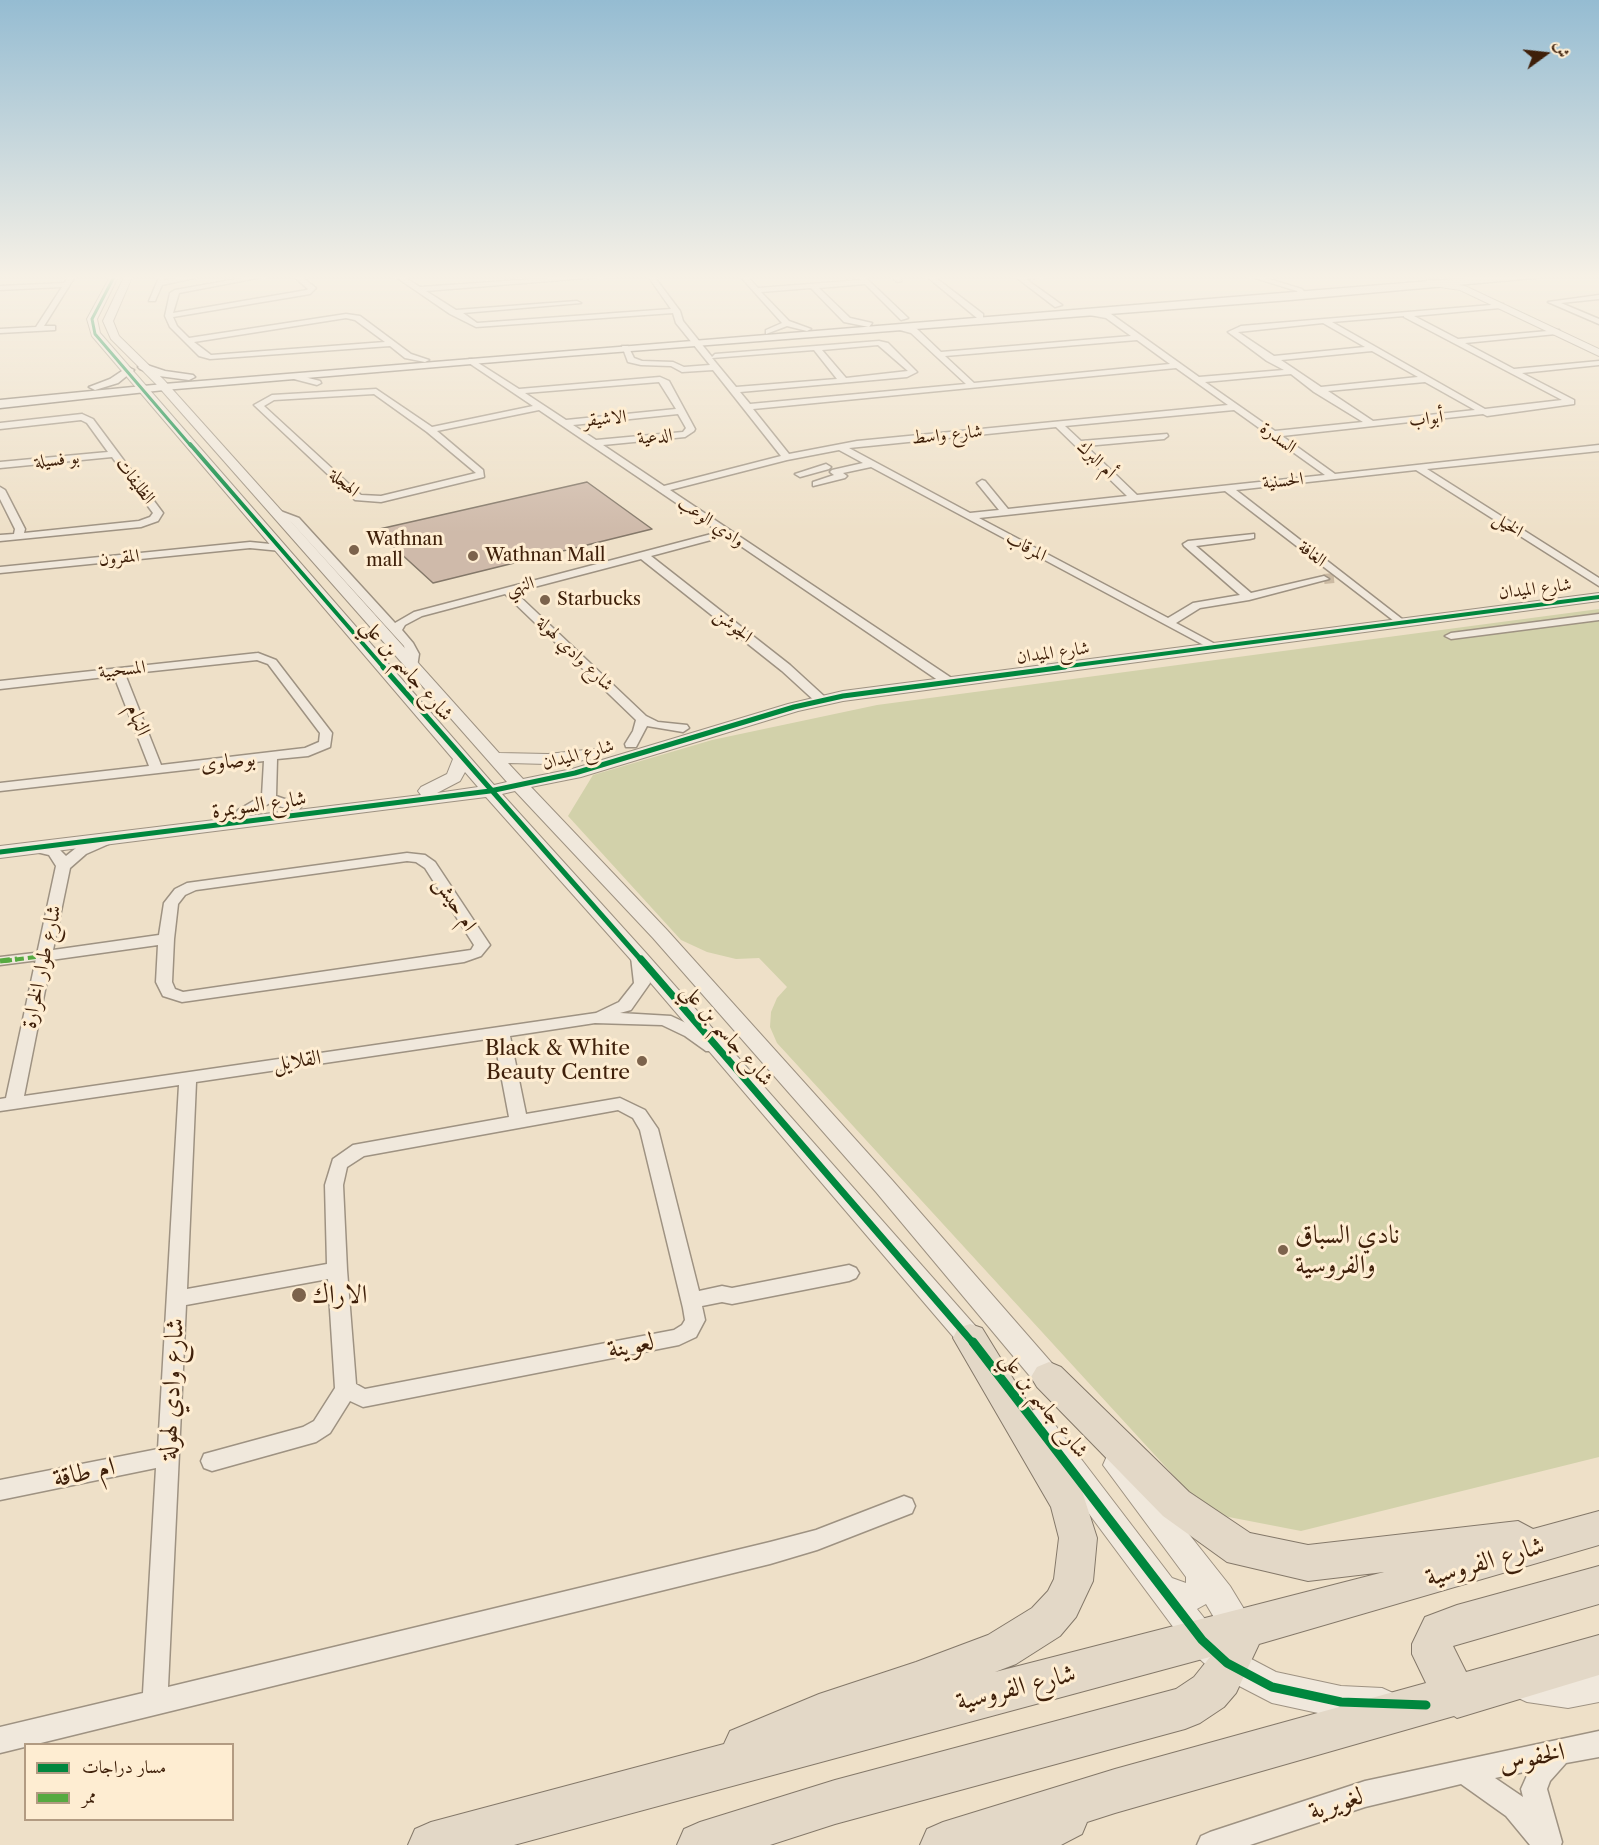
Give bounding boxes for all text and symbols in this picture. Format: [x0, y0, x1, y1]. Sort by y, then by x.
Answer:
north arrow [1515, 24, 1575, 84]
text: ش [1551, 39, 1574, 60]
street label: الاشيقر [582, 406, 628, 432]
street label: أبواب [1408, 406, 1444, 432]
street label: السدرة [1256, 418, 1300, 458]
street label: شارع واسط [911, 421, 983, 449]
street label: الدعية [636, 424, 674, 450]
street label: أم البرك [1072, 436, 1120, 484]
street label: بو فسيلة [33, 447, 81, 473]
street label: الظليفات [111, 454, 159, 508]
street label: الهجلة [325, 464, 363, 502]
street label: الحسنية [1261, 468, 1305, 494]
street label: وادي الوعب [674, 492, 748, 552]
street label: الخيل [1489, 508, 1527, 542]
street label: المرقاب [1002, 527, 1050, 567]
place label: Wathnan mall [366, 529, 443, 572]
street label: الغافة [1294, 536, 1330, 572]
marker: Wathnan mall [347, 543, 361, 557]
street label: المقرون [98, 545, 140, 571]
place label: Wathnan Mall [485, 545, 605, 567]
marker: Wathnan Mall [466, 549, 480, 563]
street label: النهي [504, 572, 536, 600]
street label: شارع الميدان [1497, 574, 1573, 604]
place label: Starbucks [557, 589, 641, 611]
marker: Starbucks [538, 593, 552, 607]
street label: الجوشن [710, 604, 756, 648]
street label: شارع وادي لهولة [532, 612, 618, 696]
street label: شارع جاسم بن علي [356, 614, 458, 726]
street label: شارع الميدان [1015, 637, 1091, 669]
street label: المسحبية [97, 656, 147, 684]
street label: النهام [120, 700, 156, 740]
street label: شارع الميدان [540, 735, 616, 775]
street label: بوصاوى [199, 747, 257, 777]
street label: شارع السويمرة [210, 786, 308, 824]
street label: ام حيش [428, 872, 482, 936]
street label: شارع طوار الخرارة [17, 903, 67, 1031]
street label: شارع جاسم بن علي [676, 979, 778, 1091]
place label: Black & White Beauty Centre [485, 1036, 630, 1086]
street label: القلايل [271, 1045, 323, 1077]
marker: Black & White Beauty Centre [635, 1054, 649, 1068]
place label: نادي السباق والفروسية [1295, 1219, 1400, 1280]
marker: نادي السباق والفروسية [1276, 1243, 1290, 1257]
place label: الاراك [312, 1279, 367, 1311]
marker: الاراك [290, 1286, 308, 1304]
street label: شارع وادي لهولة [153, 1317, 191, 1461]
street label: لعوينة [605, 1326, 657, 1366]
street label: شارع جاسم بن علي [995, 1347, 1093, 1463]
street label: ام طاقة [50, 1451, 118, 1495]
street label: شارع الفروسية [1422, 1530, 1548, 1594]
street label: شارع الفروسية [953, 1658, 1079, 1718]
street label: الخفوس [1496, 1736, 1568, 1780]
legend [24, 1743, 234, 1821]
text: مسار دراجات [82, 1756, 166, 1778]
street label: لغويرية [1305, 1781, 1367, 1827]
text: ممر [82, 1786, 96, 1808]

